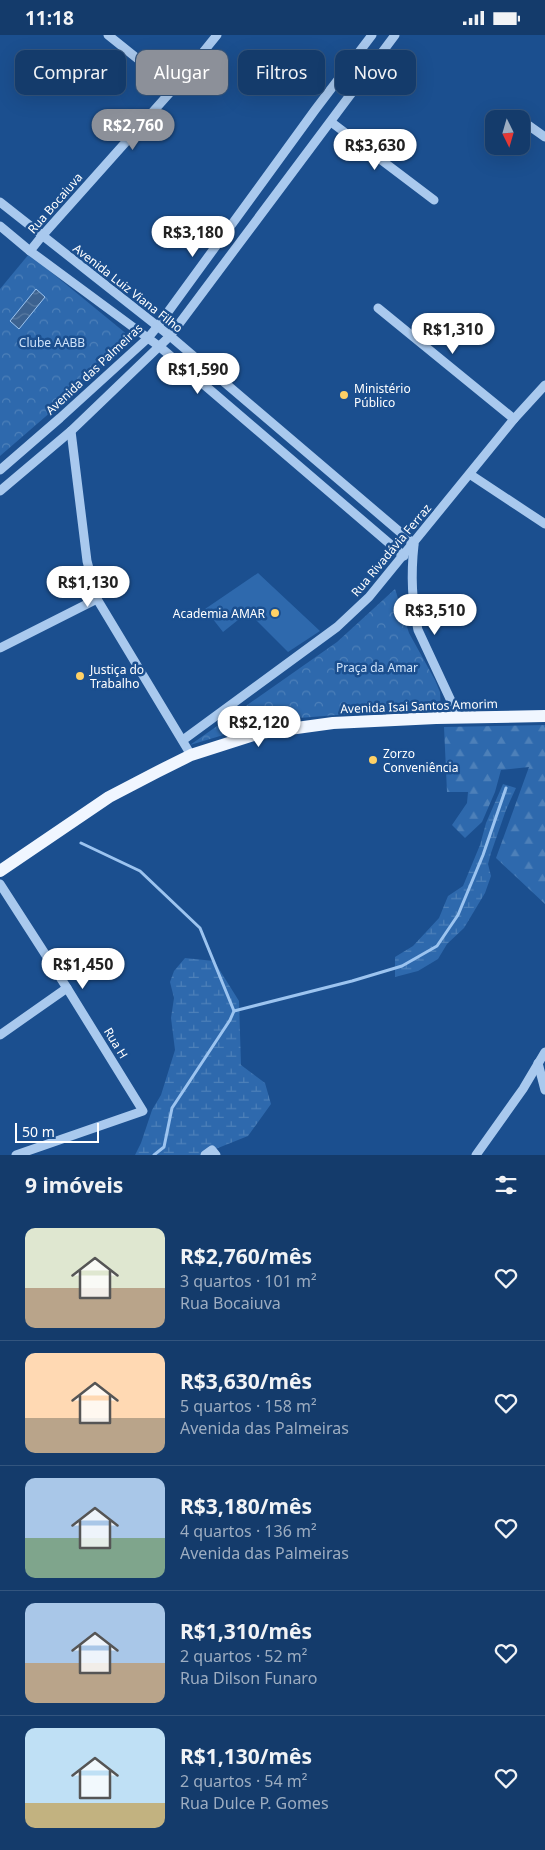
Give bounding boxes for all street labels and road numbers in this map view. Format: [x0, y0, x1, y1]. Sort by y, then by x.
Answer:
street label: Rua Bocaiuva [24, 169, 86, 237]
street label: Avenida Luiz Viana Filho [69, 240, 187, 336]
street label: Avenida das Palmeiras [42, 319, 146, 418]
street label: Rua Rivadávia Ferraz [347, 500, 435, 600]
street label: Avenida Isai Santos Amorim [340, 695, 498, 717]
street label: Rua H [100, 1024, 132, 1062]

